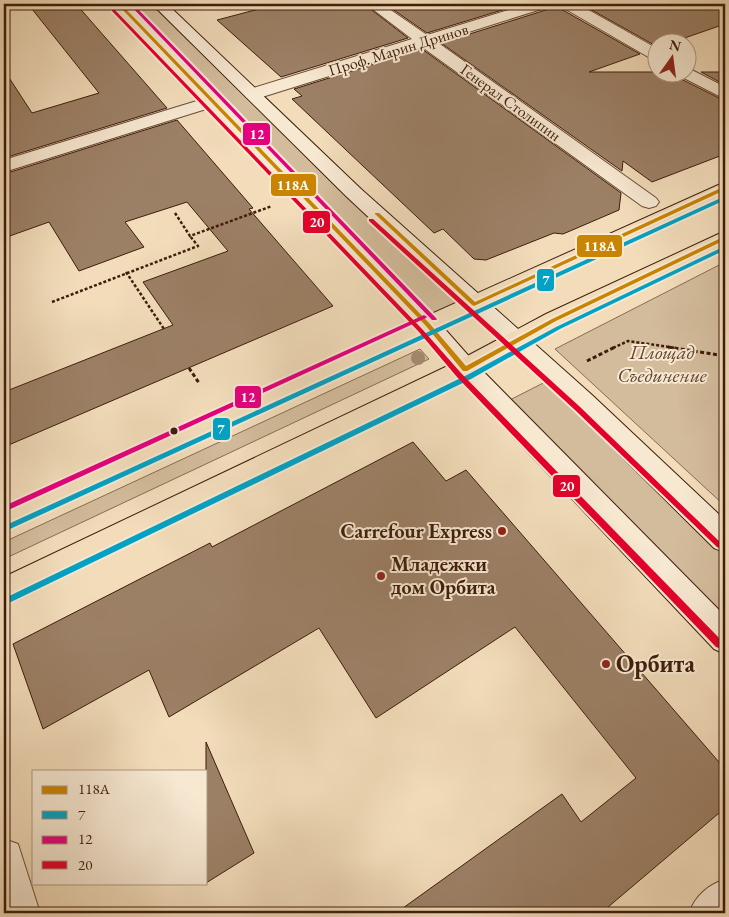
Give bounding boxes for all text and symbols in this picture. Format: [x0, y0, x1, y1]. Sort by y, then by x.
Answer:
street label: Проф. Марин Дринов [326, 18, 471, 81]
north arrow [646, 32, 696, 82]
text: N [667, 35, 683, 56]
street label: Генерал Столипин [456, 59, 565, 146]
line badge: 12 [242, 122, 271, 146]
text: 12 [250, 125, 265, 143]
line badge: 118А [270, 173, 317, 197]
text: 118А [277, 176, 310, 194]
line badge: 20 [302, 210, 331, 234]
text: 20 [310, 213, 325, 231]
line badge: 118А [576, 234, 623, 258]
text: 118А [584, 237, 617, 255]
line badge: 7 [536, 268, 555, 292]
text: 7 [542, 271, 550, 289]
park label: Площад Съединение [617, 339, 707, 388]
line badge: 12 [234, 385, 262, 409]
text: 12 [241, 388, 256, 406]
line badge: 7 [212, 417, 231, 441]
text: 7 [217, 420, 225, 438]
unlabelled marker [169, 426, 179, 436]
line badge: 20 [552, 474, 581, 498]
text: 20 [560, 477, 575, 495]
place label: Carrefour Express [340, 518, 492, 544]
marker: Carrefour Express [496, 525, 508, 537]
place label: Младежки дом Орбита [391, 551, 496, 600]
marker: Младежки дом Орбита [375, 570, 387, 582]
place label: Орбита [616, 648, 695, 679]
marker: Орбита [600, 658, 612, 670]
legend [32, 770, 208, 884]
text: 118А [78, 779, 111, 798]
text: 7 [78, 805, 86, 824]
text: 12 [78, 829, 93, 848]
text: 20 [78, 855, 92, 874]

